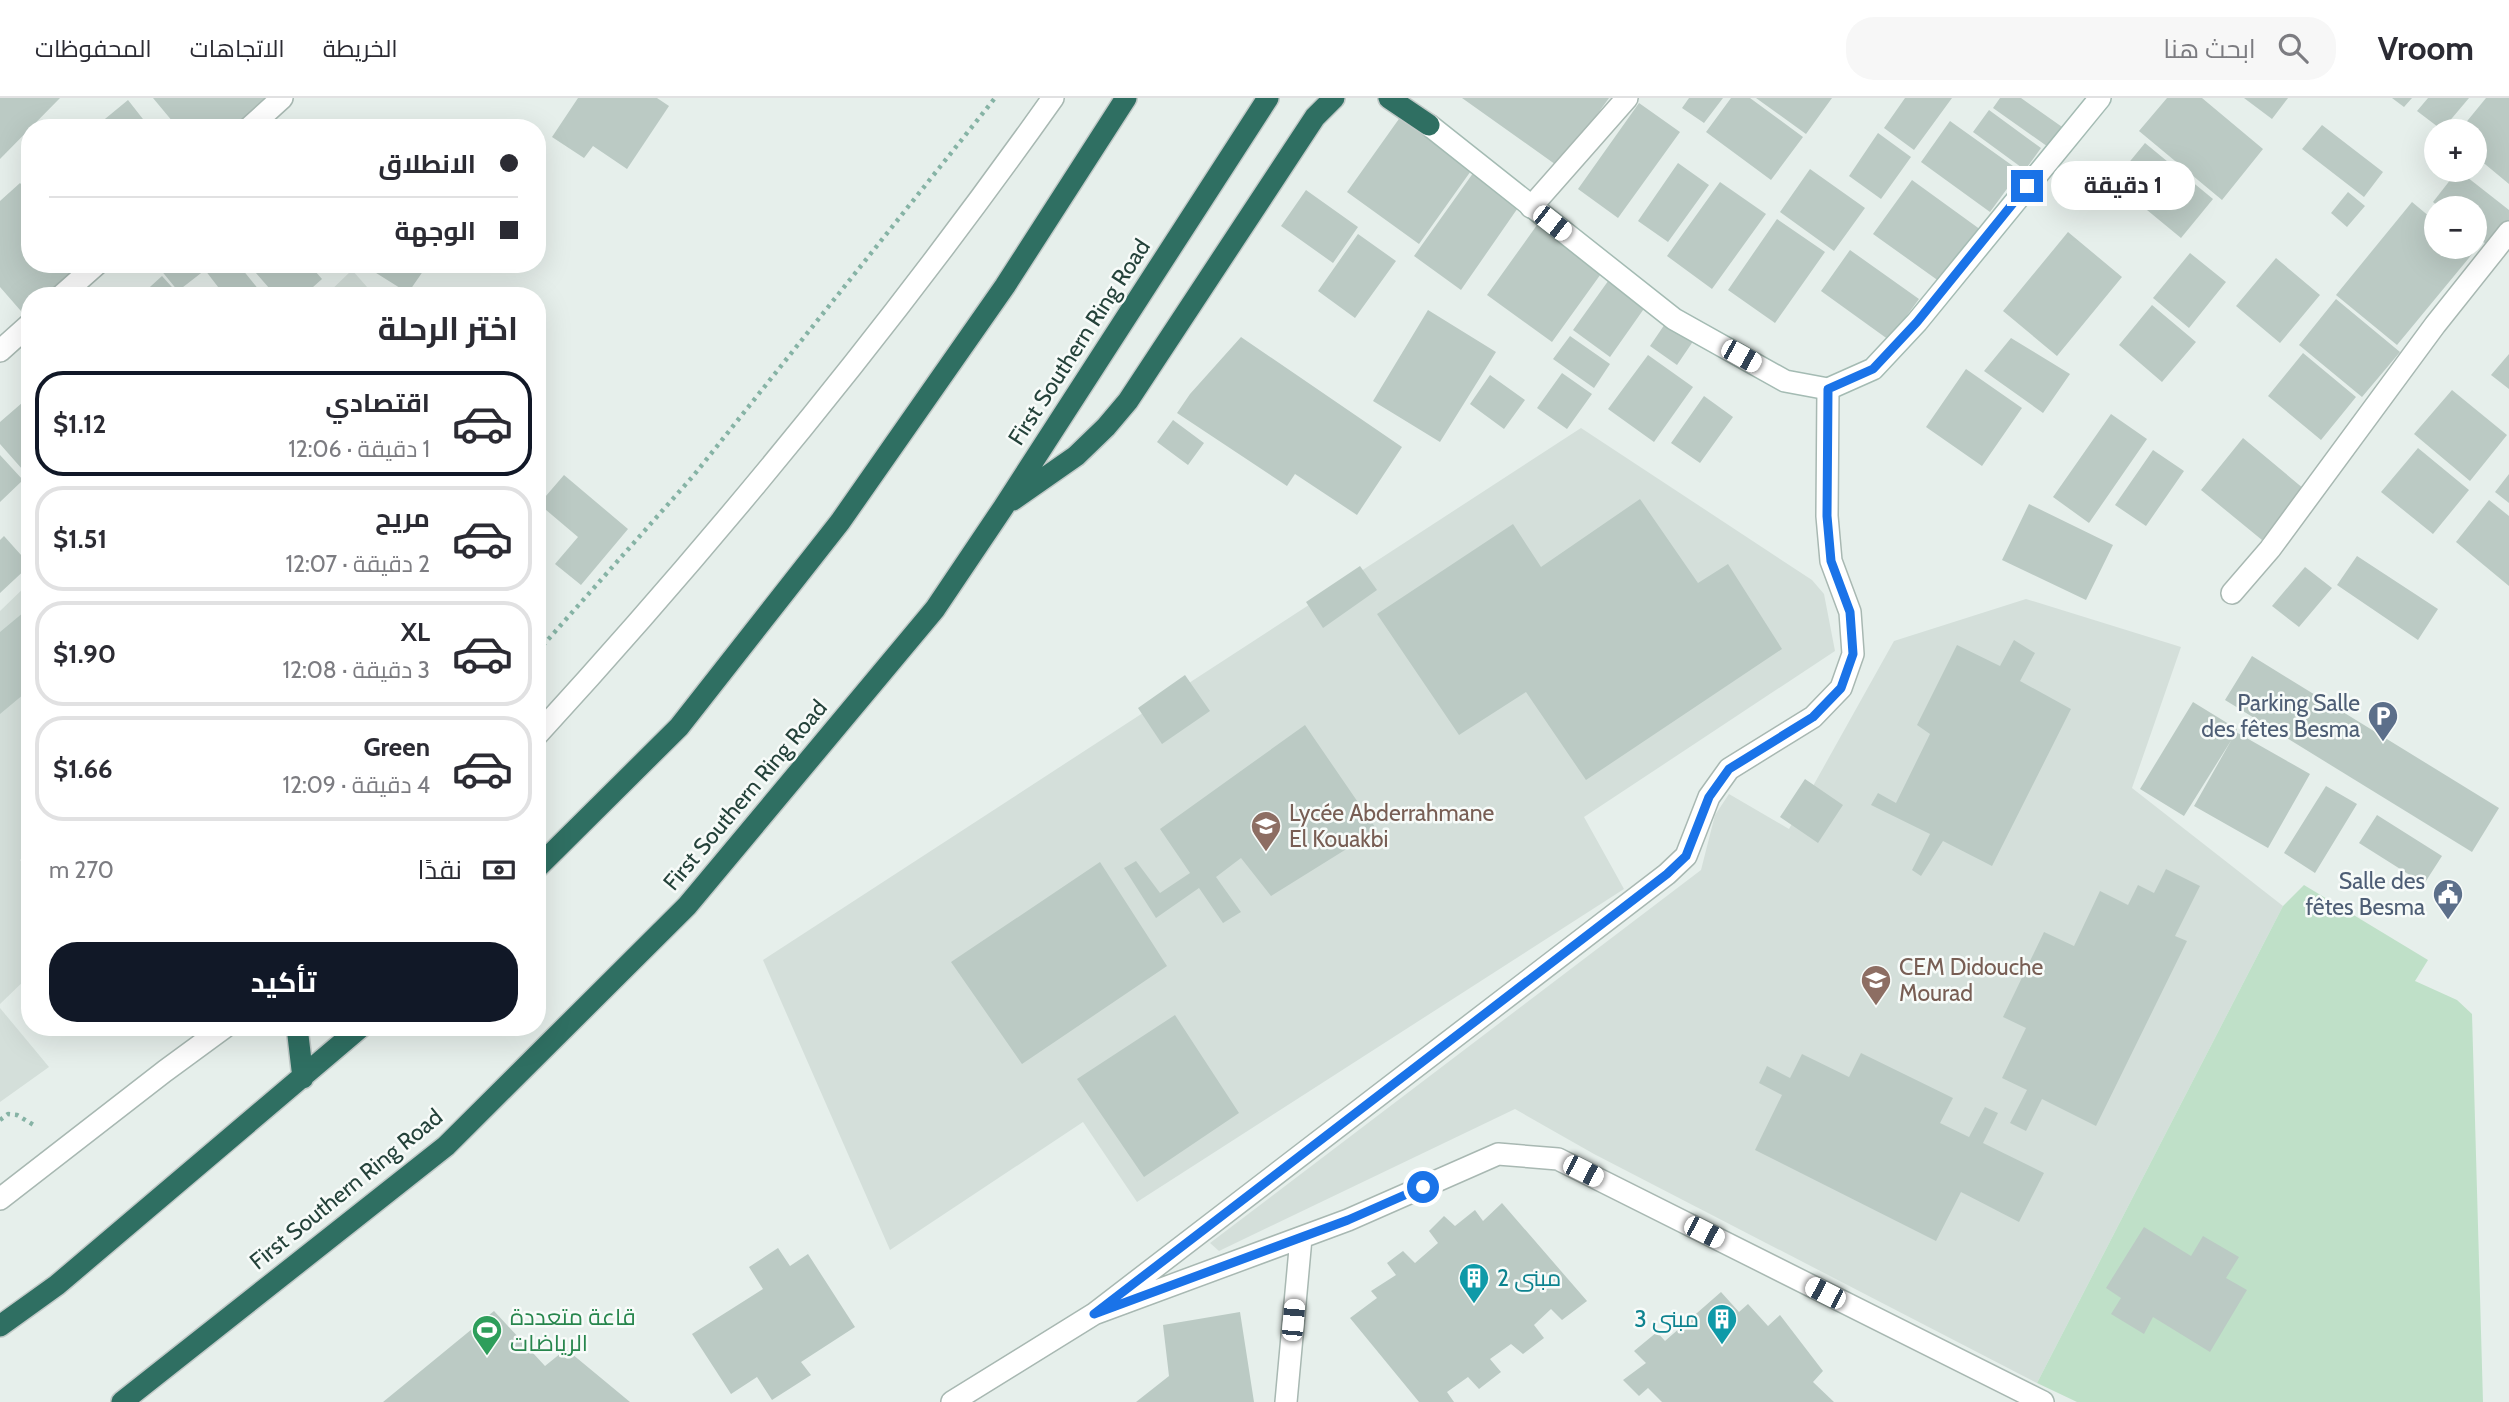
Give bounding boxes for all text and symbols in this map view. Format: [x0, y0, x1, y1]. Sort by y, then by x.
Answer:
search box [1846, 17, 2336, 80]
text: Vroom [2378, 28, 2474, 68]
icon: search [2274, 29, 2312, 67]
text: ابحث هنا [2163, 33, 2256, 65]
text: المحفوظات [35, 34, 152, 63]
text: الاتجاهات [190, 34, 285, 63]
text: الخريطة [323, 34, 398, 63]
map controls [2424, 119, 2487, 259]
button: + [2424, 119, 2487, 182]
text: الانطلاق [378, 148, 476, 180]
callout: 1 دقيقة [2052, 162, 2195, 210]
route end [2011, 170, 2043, 202]
text: 1 دقيقة [2084, 171, 2162, 199]
button: − [2424, 196, 2487, 259]
car [1529, 202, 1576, 244]
text: الوجهة [395, 215, 476, 247]
street label: First Southern Ring Road [1002, 234, 1156, 450]
text: اختر الرحلة [378, 309, 518, 348]
car [1718, 337, 1765, 375]
text: اقتصادي [325, 387, 430, 419]
icon: car [451, 392, 514, 455]
text: $1.12 [53, 408, 106, 440]
text: 1 دقيقة · 12:06 [288, 435, 430, 463]
text: مريح [375, 502, 430, 534]
icon: car [451, 507, 514, 570]
text: $1.51 [53, 523, 107, 555]
text: 2 دقيقة · 12:07 [285, 550, 430, 578]
text: XL [401, 616, 430, 648]
icon: car [451, 622, 514, 685]
text: $1.90 [53, 638, 116, 670]
text: 3 دقيقة · 12:08 [282, 656, 430, 684]
place label: Parking Salle des fêtes Besma [2201, 689, 2360, 743]
street label: First Southern Ring Road [657, 694, 833, 896]
parking icon: Parking Salle des fêtes Besma [2366, 699, 2400, 743]
text: Green [363, 731, 430, 763]
icon: car [451, 737, 514, 800]
text: $1.66 [53, 753, 113, 785]
text: 4 دقيقة · 12:09 [282, 771, 430, 799]
place label: Lycée Abderrahmane El Kouakbi [1289, 799, 1495, 853]
school or university icon: Lycée Abderrahmane El Kouakbi [1249, 809, 1283, 853]
icon: cash [480, 851, 518, 889]
text: نقدًا [418, 854, 462, 886]
text: 270 m [49, 856, 114, 884]
place label: Salle des fêtes Besma [2305, 867, 2425, 921]
public building icon: Salle des fêtes Besma [2431, 877, 2465, 921]
button: تأكيد [49, 942, 518, 1022]
place label: CEM Didouche Mourad [1899, 953, 2044, 1007]
school or university icon: CEM Didouche Mourad [1859, 963, 1893, 1007]
street label: First Southern Ring Road [244, 1103, 448, 1275]
car [1560, 1152, 1607, 1190]
route start [1407, 1171, 1439, 1203]
car [1681, 1213, 1728, 1251]
building icon: مبنى 2 [1457, 1261, 1491, 1305]
place label: مبنى 2 [1497, 1264, 1561, 1292]
car [1802, 1274, 1849, 1312]
car [1281, 1298, 1306, 1342]
building icon: مبنى 3 [1705, 1302, 1739, 1346]
place label: قاعة متعددة الرياضات [510, 1303, 636, 1357]
place label: مبنى 3 [1634, 1305, 1699, 1333]
sports icon: قاعة متعددة الرياضات [470, 1313, 504, 1357]

